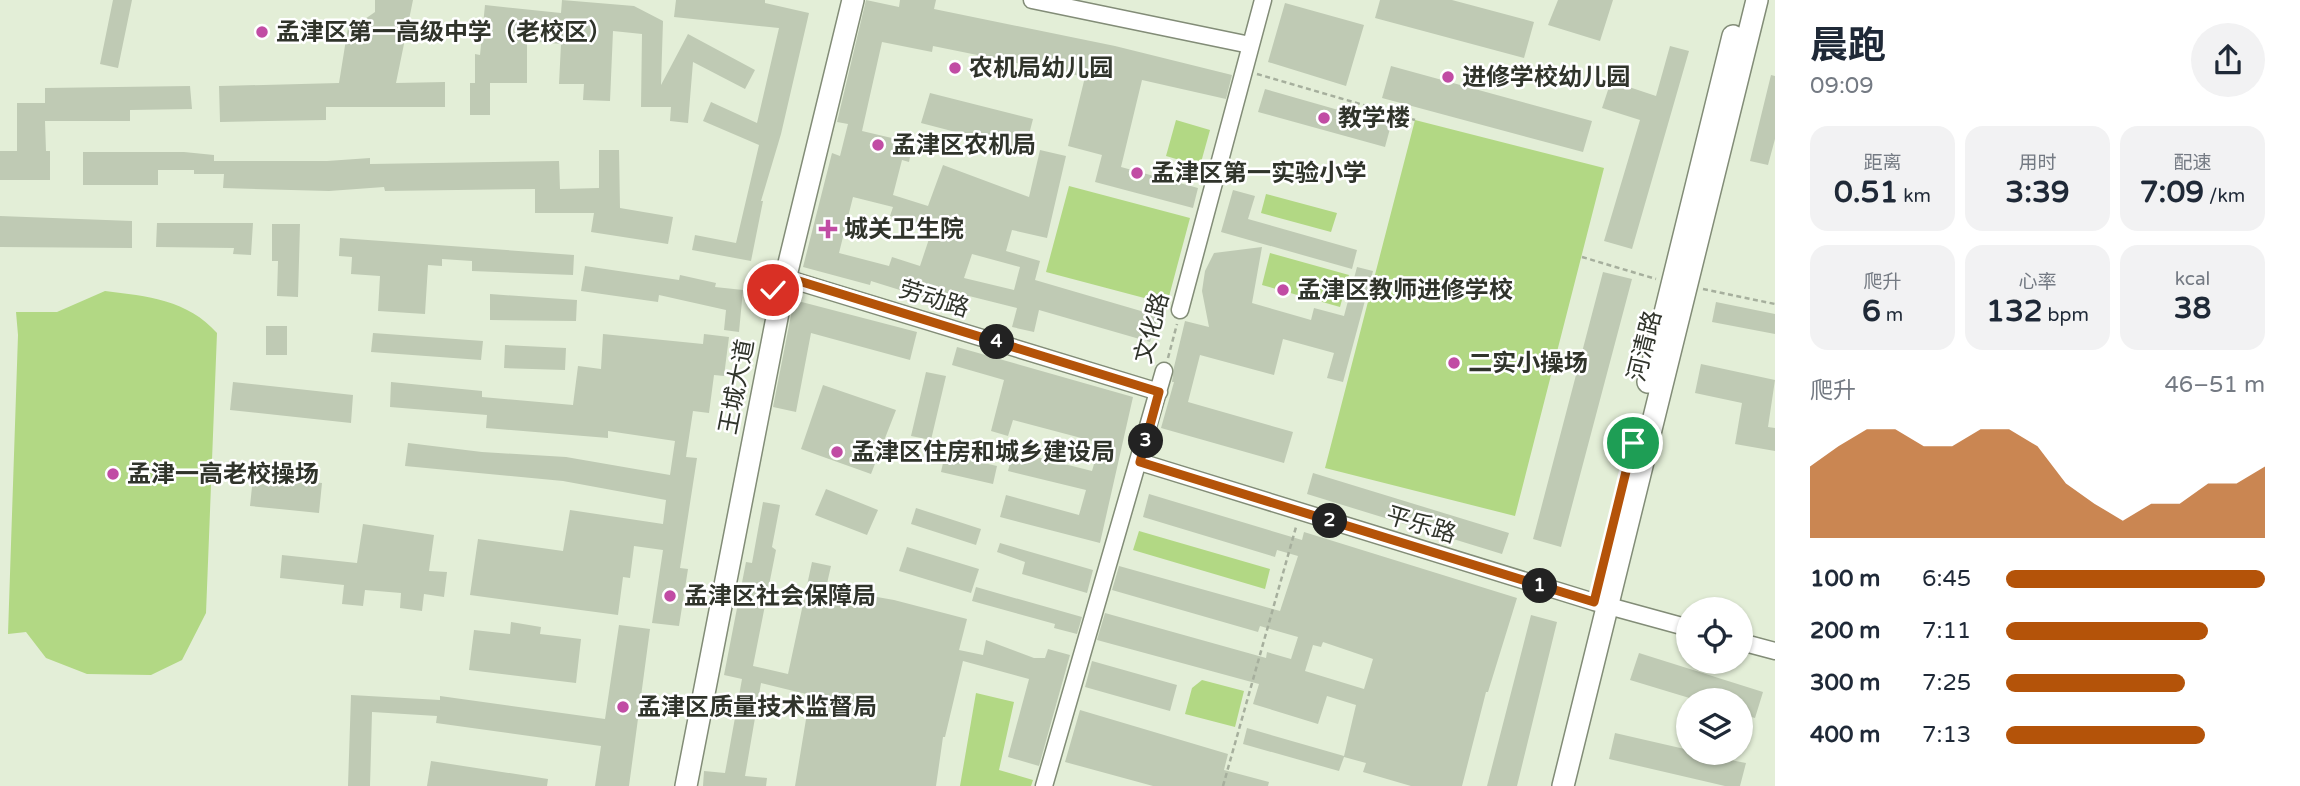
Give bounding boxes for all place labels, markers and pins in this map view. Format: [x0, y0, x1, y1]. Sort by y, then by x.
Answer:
place label: 孟津区第一高级中学（老校区） [276, 18, 612, 47]
marker: 孟津区第一高级中学（老校区） [254, 24, 270, 40]
place label: 农机局幼儿园 [969, 54, 1113, 83]
marker: 农机局幼儿园 [947, 60, 963, 76]
place label: 进修学校幼儿园 [1462, 63, 1630, 92]
marker: 进修学校幼儿园 [1440, 69, 1456, 85]
place label: 教学楼 [1338, 104, 1410, 133]
marker: 教学楼 [1316, 110, 1332, 126]
place label: 孟津区农机局 [892, 131, 1036, 160]
marker: 孟津区农机局 [870, 137, 886, 153]
place label: 孟津区第一实验小学 [1151, 159, 1367, 188]
marker: 孟津区第一实验小学 [1129, 165, 1145, 181]
place label: 城关卫生院 [844, 215, 964, 244]
marker: 城关卫生院 [818, 219, 838, 239]
pin [743, 260, 803, 320]
place label: 孟津区教师进修学校 [1297, 276, 1513, 305]
marker: 孟津区教师进修学校 [1275, 282, 1291, 298]
pin: 4 [979, 324, 1014, 360]
place label: 二实小操场 [1468, 349, 1588, 378]
marker: 二实小操场 [1446, 355, 1462, 371]
pin [1603, 413, 1663, 473]
pin: 3 [1128, 424, 1164, 458]
place label: 孟津区住房和城乡建设局 [851, 438, 1115, 467]
marker: 孟津区住房和城乡建设局 [829, 444, 845, 460]
place label: 孟津一高老校操场 [127, 460, 319, 489]
marker: 孟津一高老校操场 [105, 466, 121, 482]
pin: 2 [1312, 504, 1348, 538]
pin: 1 [1522, 568, 1558, 604]
place label: 孟津区社会保障局 [684, 582, 876, 611]
marker: 孟津区社会保障局 [662, 588, 678, 604]
place label: 孟津区质量技术监督局 [637, 693, 877, 722]
marker: 孟津区质量技术监督局 [615, 699, 631, 715]

